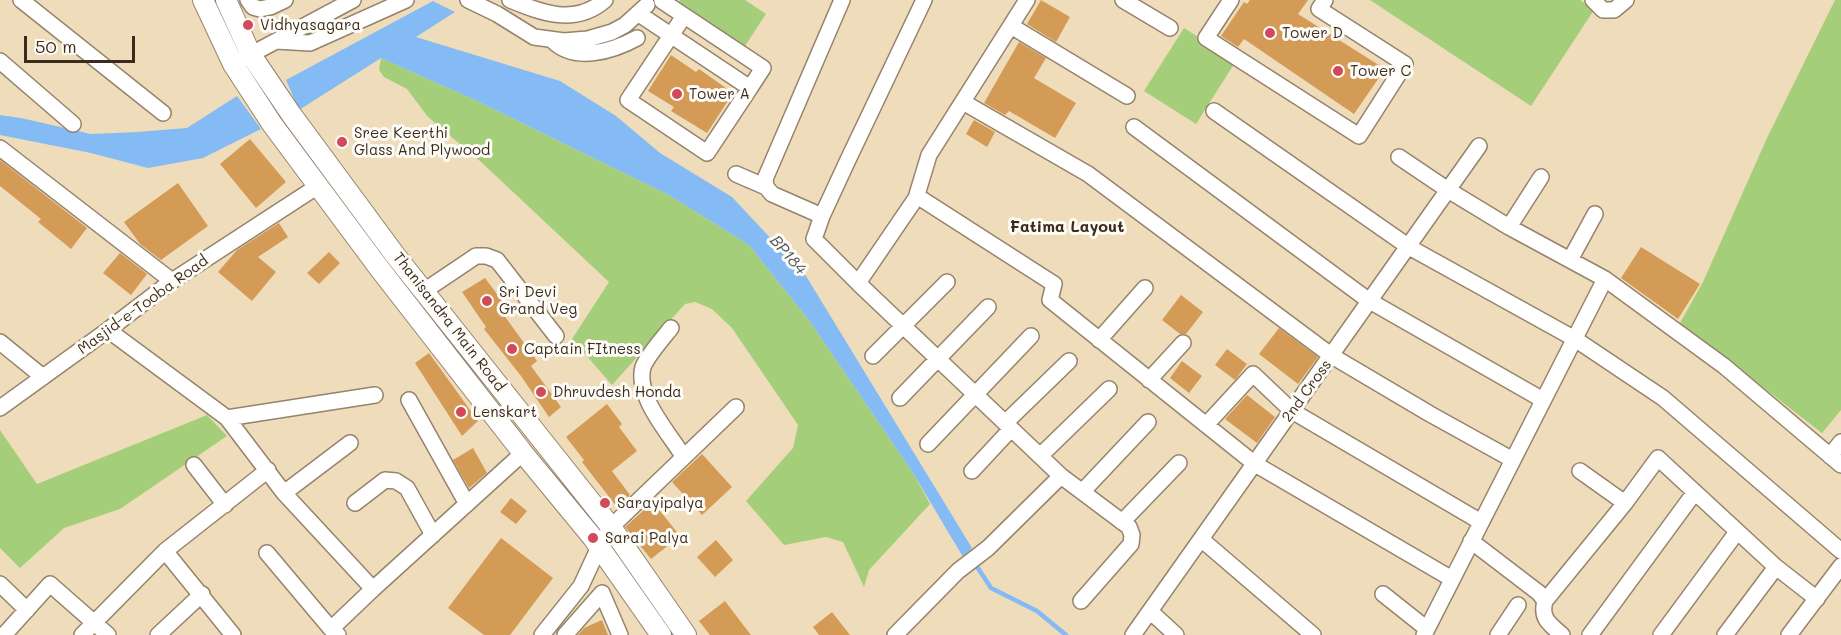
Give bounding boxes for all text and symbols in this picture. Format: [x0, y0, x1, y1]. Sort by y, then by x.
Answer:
place label: Vidhyasagara [260, 16, 361, 34]
marker: Vidhyasagara [241, 18, 255, 32]
scale bar [27, 24, 138, 62]
place label: Tower D [1282, 24, 1343, 42]
marker: Tower D [1263, 26, 1277, 40]
text: 50 m [35, 34, 77, 58]
place label: Tower C [1350, 62, 1411, 80]
marker: Tower C [1331, 64, 1345, 78]
place label: Tower A [689, 85, 750, 103]
marker: Tower A [670, 87, 684, 101]
place label: Sree Keerthi Glass And Plywood [354, 124, 490, 159]
marker: Sree Keerthi Glass And Plywood [335, 135, 349, 149]
district label: Fatima Layout [1010, 217, 1124, 237]
water label: BP184 [766, 231, 810, 279]
street label: Thanisandra Main Road [389, 249, 509, 395]
street label: Masjid-e-Tooba Road [74, 252, 212, 358]
place label: Sri Devi Grand Veg [499, 283, 577, 318]
marker: Sri Devi Grand Veg [480, 294, 494, 308]
place label: Captain FItness [524, 340, 641, 358]
marker: Captain FItness [505, 342, 519, 356]
street label: 2nd Cross [1278, 356, 1336, 426]
place label: Dhruvdesh Honda [553, 383, 682, 401]
marker: Dhruvdesh Honda [534, 385, 548, 399]
place label: Lenskart [473, 403, 537, 421]
marker: Lenskart [454, 405, 468, 419]
place label: Sarayipalya [617, 494, 704, 512]
marker: Sarayipalya [598, 496, 612, 510]
place label: Sarai Palya [605, 529, 689, 547]
marker: Sarai Palya [586, 531, 600, 545]

